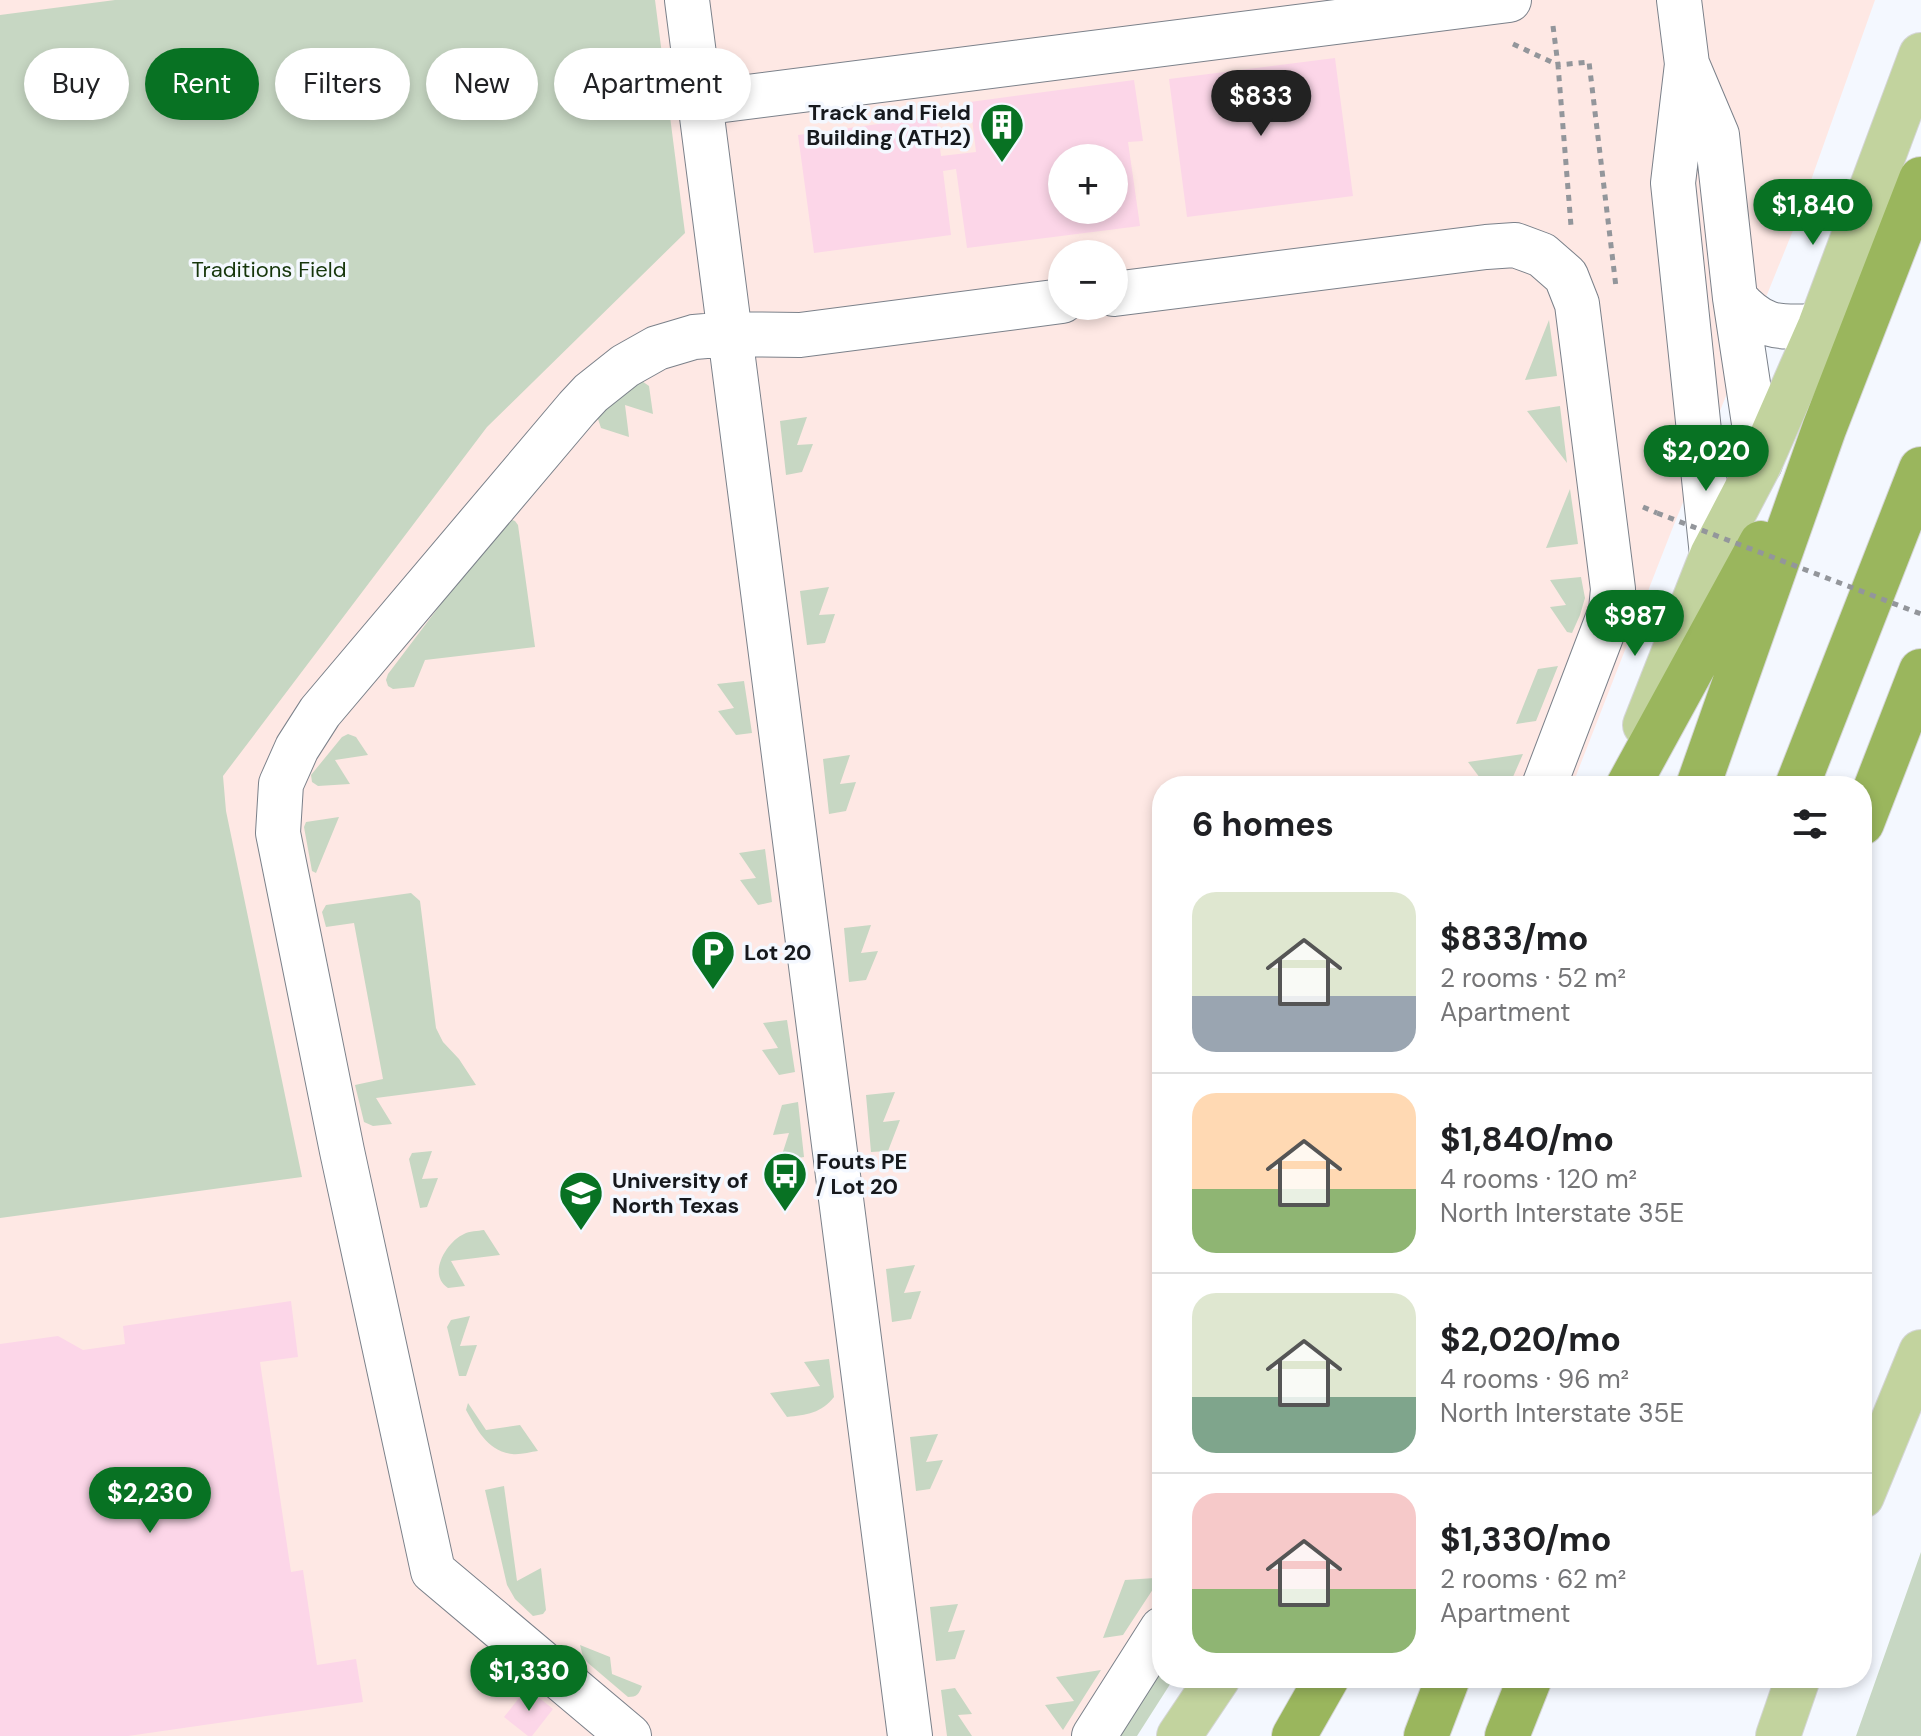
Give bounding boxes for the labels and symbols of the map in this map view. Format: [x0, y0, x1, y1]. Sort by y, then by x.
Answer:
pin: $833 [1214, 70, 1308, 138]
place label: Track and Field Building (ATH2) [806, 98, 971, 152]
building icon: Track and Field Building (ATH2) [978, 101, 1026, 164]
pin: $1,840 [1748, 179, 1878, 247]
park label: Traditions Field [192, 255, 347, 284]
pin: $2,020 [1641, 425, 1771, 493]
pin: $987 [1588, 590, 1682, 658]
parking icon: Lot 20 [689, 928, 737, 991]
place label: Lot 20 [744, 938, 812, 967]
place label: Fouts PE / Lot 20 [816, 1147, 907, 1201]
bus stop icon: Fouts PE / Lot 20 [761, 1150, 809, 1213]
place label: University of North Texas [612, 1166, 748, 1220]
school or university icon: University of North Texas [557, 1169, 605, 1232]
pin: $2,230 [85, 1467, 215, 1535]
pin: $1,330 [464, 1645, 594, 1713]

